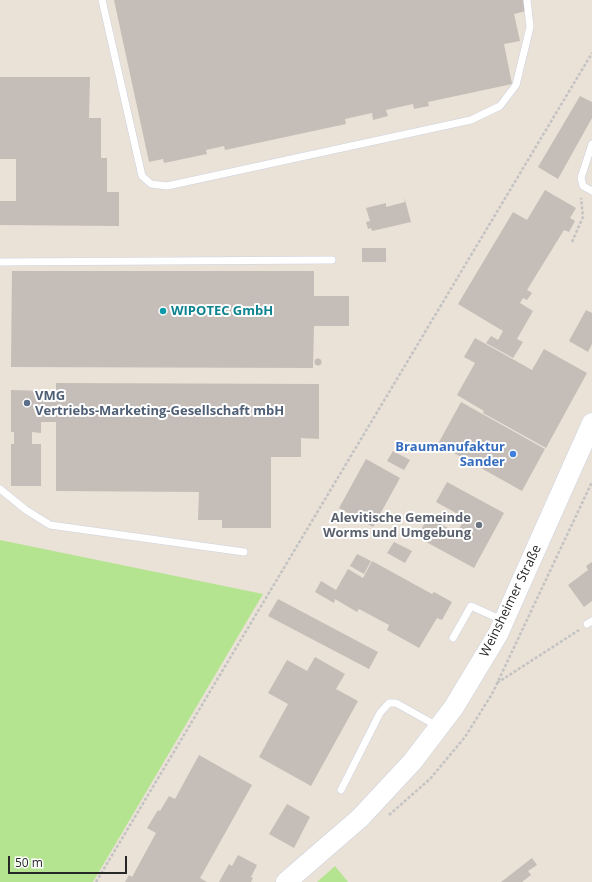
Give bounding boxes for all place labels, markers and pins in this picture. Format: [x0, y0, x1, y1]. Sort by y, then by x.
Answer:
place label: WIPOTEC GmbH [171, 303, 273, 319]
marker: WIPOTEC GmbH [158, 306, 168, 316]
place label: VMG Vertriebs-Marketing-Gesellschaft mbH [35, 388, 284, 419]
marker: VMG Vertriebs-Marketing-Gesellschaft mbH [22, 398, 32, 408]
place label: Braumanufaktur Sander [395, 439, 505, 470]
marker: Braumanufaktur Sander [508, 449, 518, 459]
place label: Alevitische Gemeinde Worms und Umgebung [323, 510, 471, 541]
marker: Alevitische Gemeinde Worms und Umgebung [474, 520, 484, 530]

